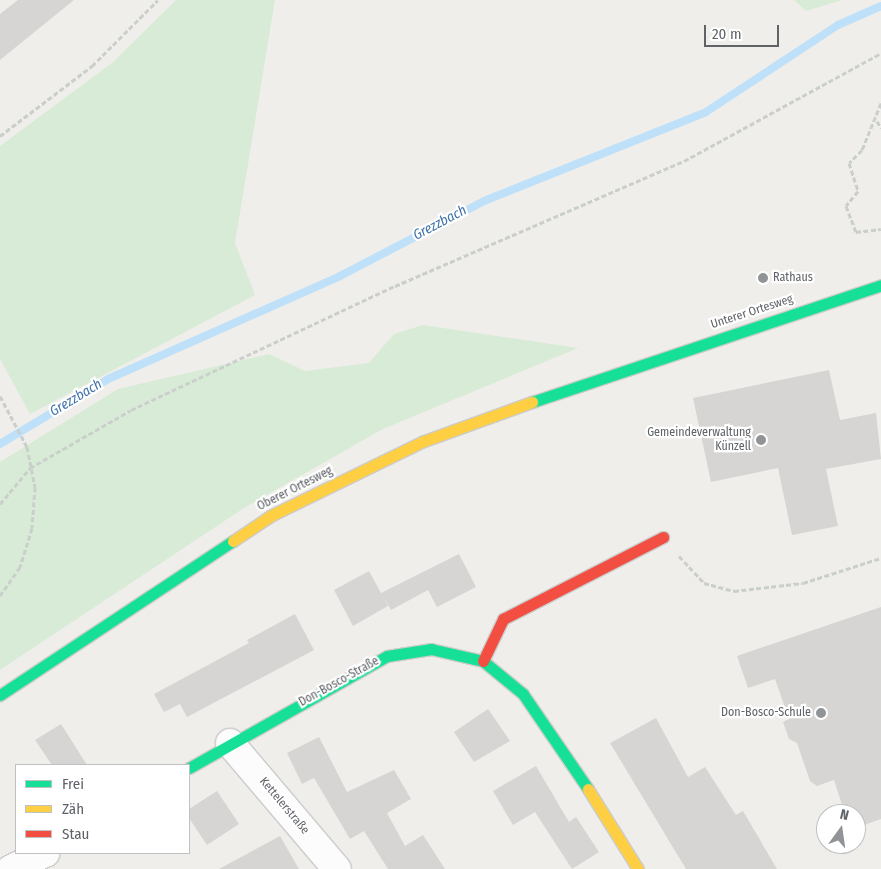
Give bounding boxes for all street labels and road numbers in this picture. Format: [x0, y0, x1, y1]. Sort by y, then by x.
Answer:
street label: Unterer Ortesweg [709, 292, 795, 332]
street label: Oberer Ortesweg [255, 464, 335, 514]
street label: Don-Bosco-Straße [297, 654, 381, 710]
street label: Kettelerstraße [256, 775, 312, 837]

